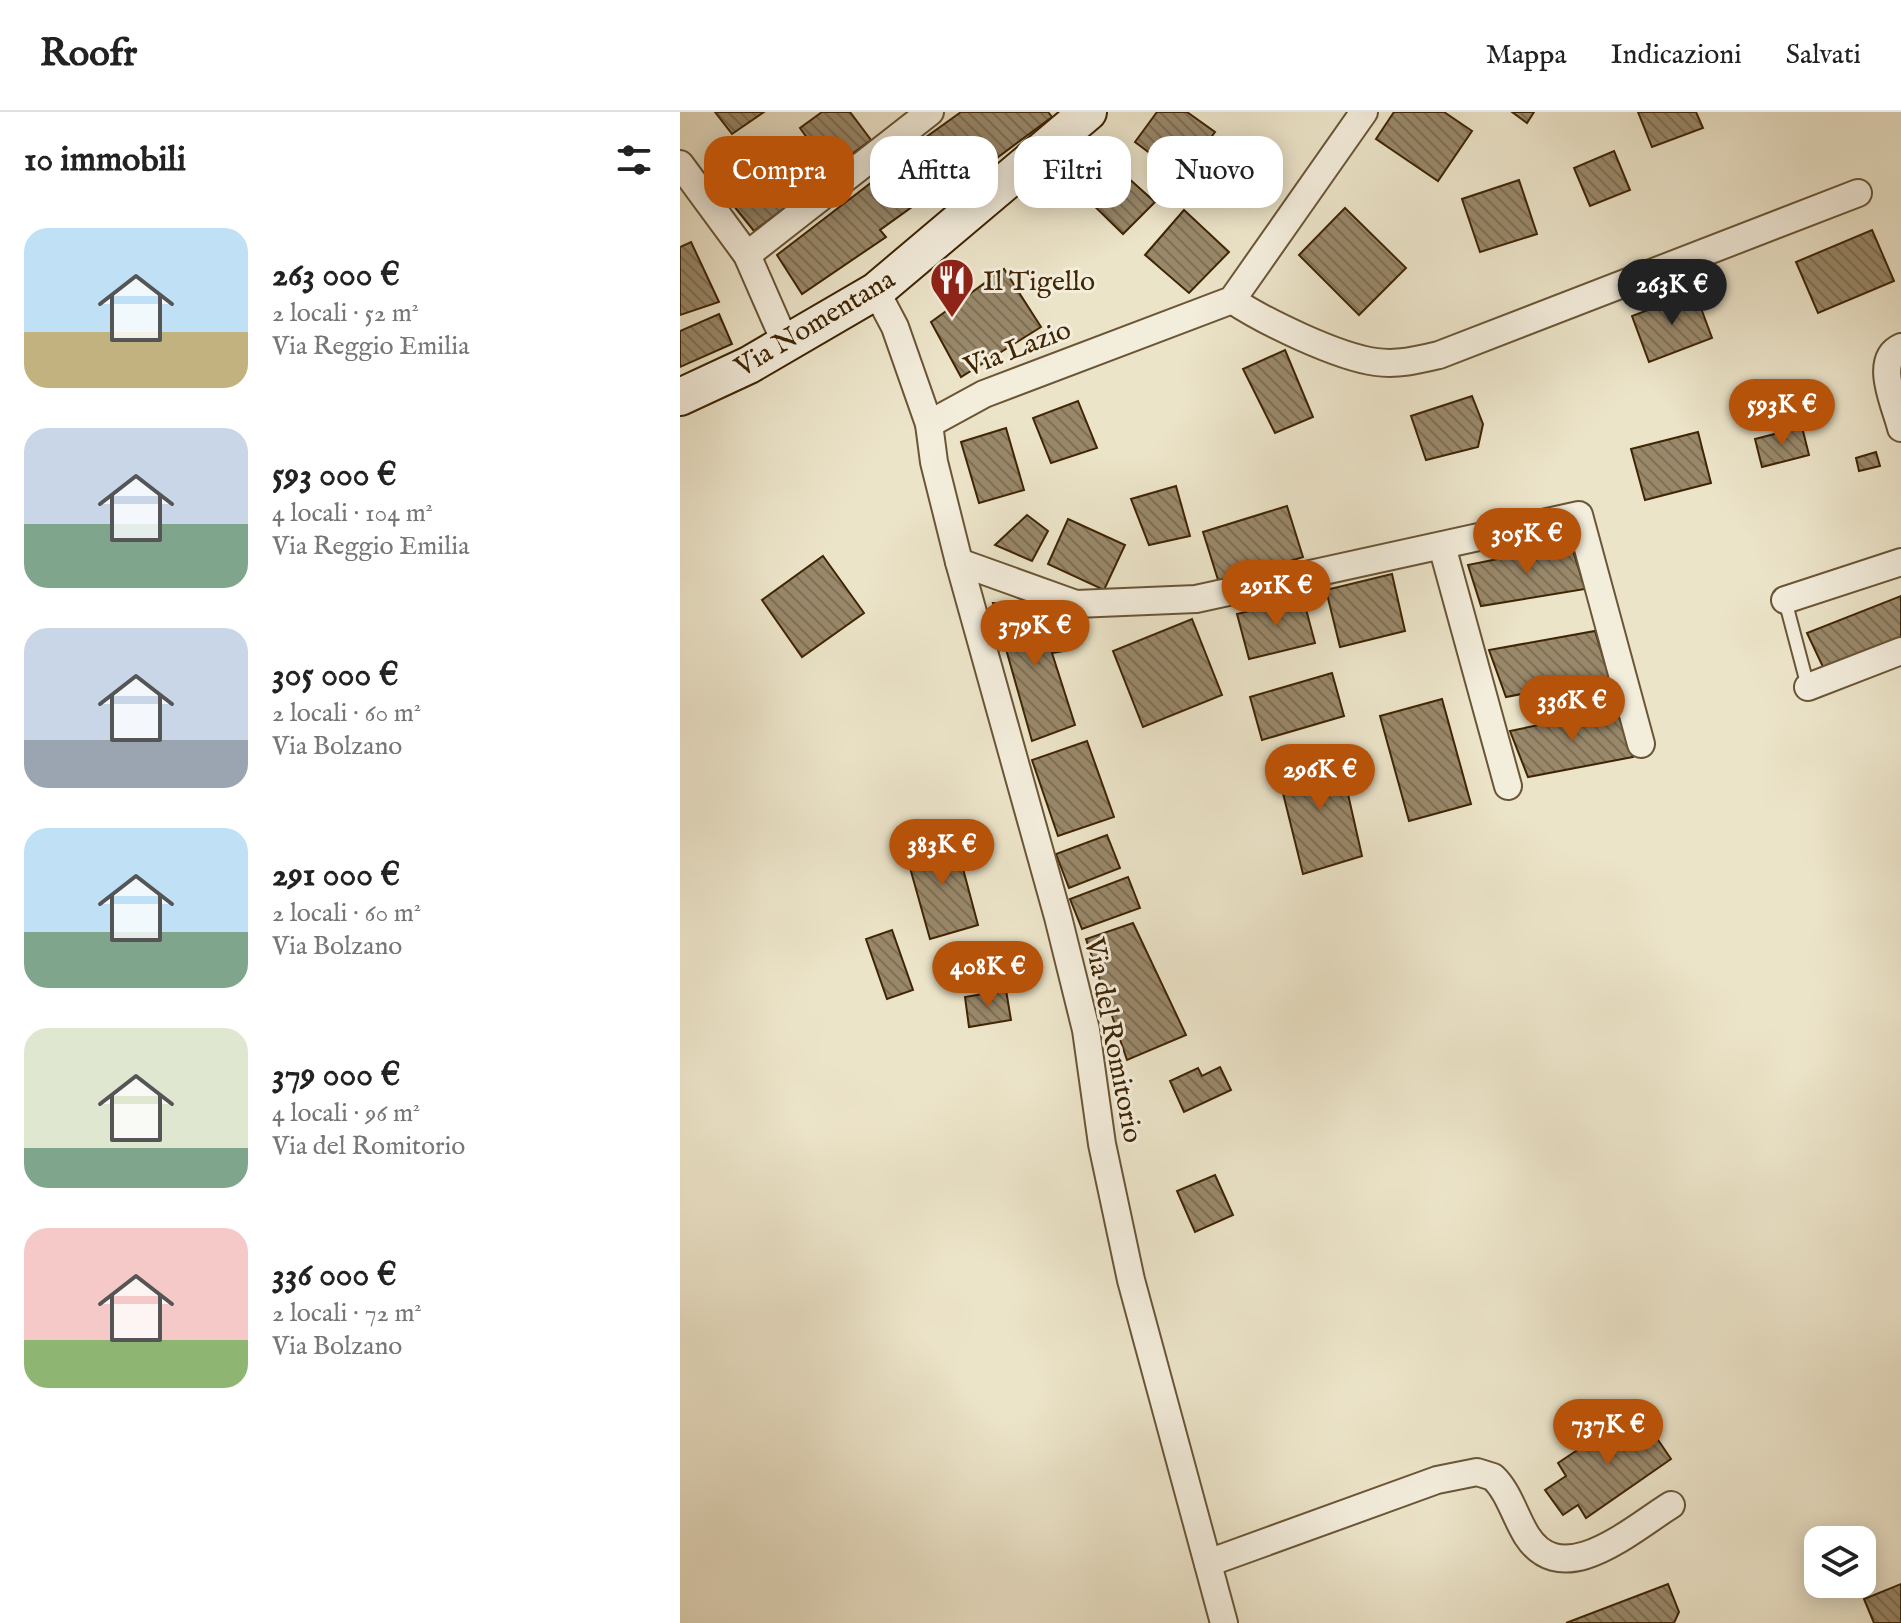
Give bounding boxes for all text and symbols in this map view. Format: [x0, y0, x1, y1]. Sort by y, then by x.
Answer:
text: Roofr [40, 31, 137, 79]
text: Mappa [1486, 38, 1567, 73]
text: Indicazioni [1611, 38, 1742, 73]
text: Salvati [1786, 38, 1861, 73]
chip: Compra [704, 136, 854, 208]
chip: Affitta [870, 136, 998, 208]
chip: Filtri [1014, 136, 1131, 208]
chip: Nuovo [1147, 136, 1283, 208]
icon: filters [612, 138, 656, 182]
text: 10 immobili [24, 139, 186, 182]
text: 263 000 € [272, 254, 400, 297]
restaurant icon: Il Tigello [928, 256, 976, 319]
pin: 263K € [1607, 259, 1737, 327]
icon: home [88, 260, 184, 356]
street label: Via Nomentana [728, 262, 902, 386]
place label: Il Tigello [983, 265, 1095, 300]
text: 263K € [1636, 268, 1708, 301]
text: 2 locali · 52 m² [272, 297, 419, 330]
street label: Via Lazio [959, 313, 1076, 386]
text: Via Reggio Emilia [272, 330, 470, 363]
pin: 593K € [1717, 379, 1847, 447]
text: 593K € [1747, 388, 1817, 421]
text: 593 000 € [272, 454, 397, 497]
icon: home [88, 460, 184, 556]
text: 4 locali · 104 m² [272, 497, 433, 530]
pin: 305K € [1462, 508, 1592, 576]
text: 305K € [1491, 517, 1563, 550]
text: Via Reggio Emilia [272, 530, 470, 563]
pin: 291K € [1211, 560, 1341, 628]
text: 291K € [1240, 569, 1312, 602]
pin: 379K € [970, 600, 1100, 668]
text: 379K € [999, 609, 1071, 642]
text: 305 000 € [272, 654, 399, 697]
icon: home [88, 660, 184, 756]
pin: 336K € [1507, 675, 1637, 743]
text: 336K € [1537, 684, 1607, 717]
text: 2 locali · 60 m² [272, 697, 421, 730]
text: Via Bolzano [272, 730, 402, 763]
pin: 296K € [1255, 744, 1385, 812]
text: 296K € [1283, 753, 1357, 786]
pin: 383K € [877, 819, 1007, 887]
text: 383K € [907, 828, 977, 861]
text: 291 000 € [272, 854, 400, 897]
icon: home [88, 860, 184, 956]
text: 2 locali · 60 m² [272, 897, 421, 930]
text: Via Bolzano [272, 930, 402, 963]
street label: Via del Romitorio [1075, 934, 1150, 1146]
pin: 408K € [923, 941, 1053, 1009]
text: 408K € [950, 950, 1026, 983]
text: 379 000 € [272, 1054, 400, 1097]
icon: home [88, 1060, 184, 1156]
text: 4 locali · 96 m² [272, 1097, 420, 1130]
text: Via del Romitorio [272, 1130, 465, 1163]
text: 336 000 € [272, 1254, 397, 1297]
icon: home [88, 1260, 184, 1356]
text: 2 locali · 72 m² [272, 1297, 422, 1330]
text: Via Bolzano [272, 1330, 402, 1363]
pin: 737K € [1543, 1399, 1673, 1467]
text: 737K € [1571, 1408, 1645, 1441]
map controls [1804, 1526, 1876, 1598]
button: layers [1804, 1526, 1876, 1598]

